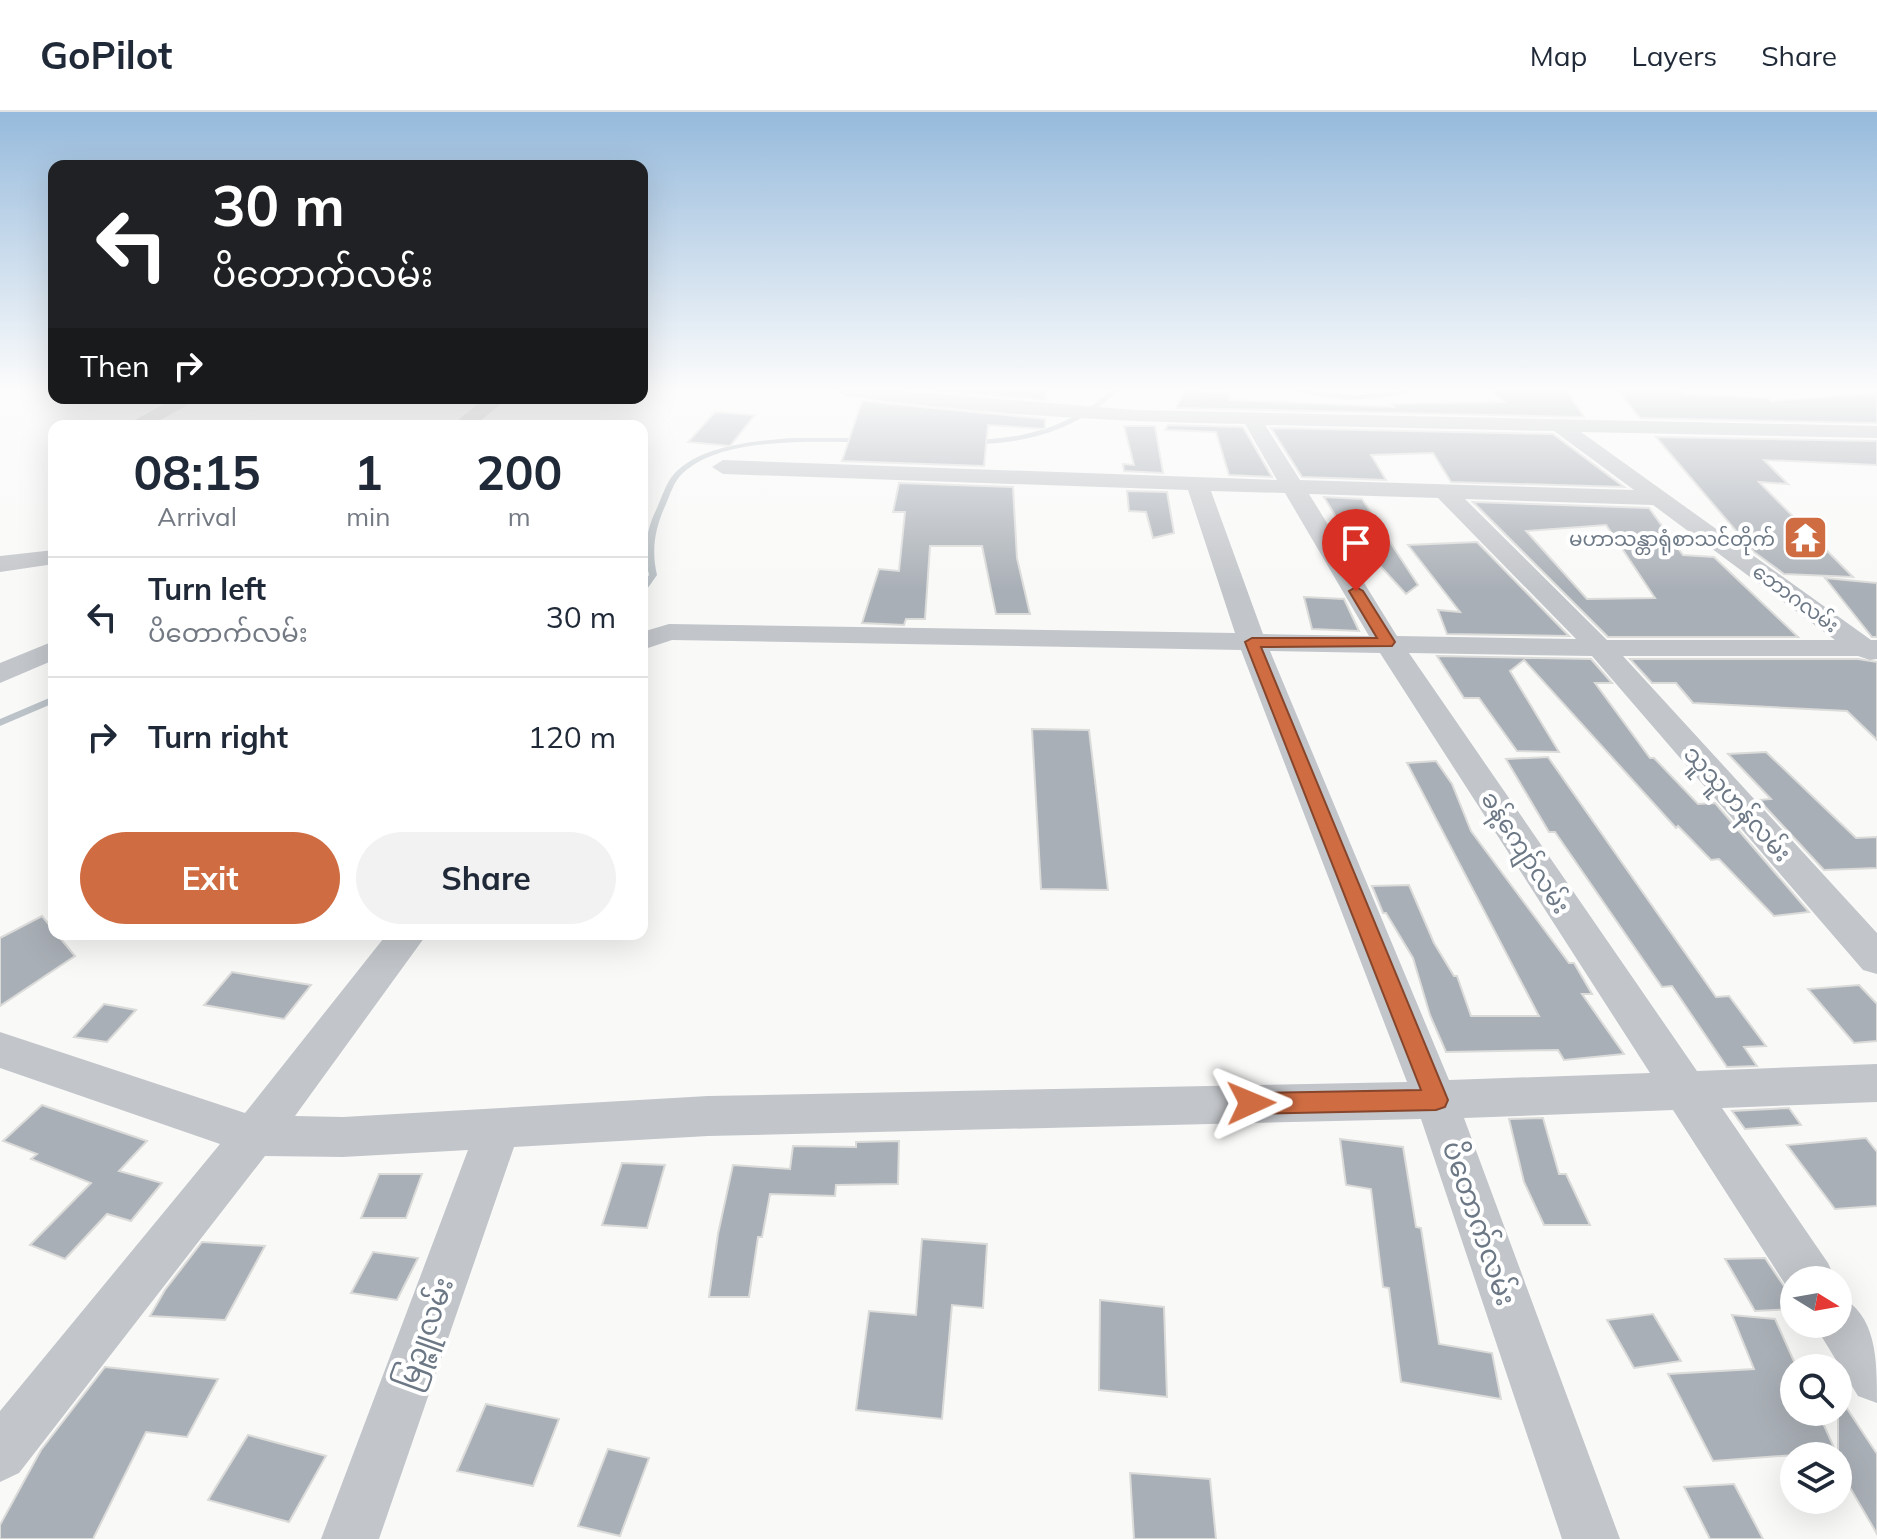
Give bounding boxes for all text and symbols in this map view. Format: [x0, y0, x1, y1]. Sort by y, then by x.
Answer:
text: GoPilot [40, 31, 172, 79]
text: Map [1530, 38, 1587, 73]
text: Layers [1631, 38, 1717, 73]
text: Share [1761, 38, 1837, 73]
text: 30 m [212, 170, 345, 240]
icon: left [80, 192, 184, 296]
text: ပိတောက်လမ်း [212, 251, 433, 296]
icon: right [166, 344, 210, 388]
text: Then [80, 347, 150, 385]
text: 08:15 [134, 442, 261, 502]
text: 1 [354, 442, 383, 502]
text: 200 [476, 442, 562, 502]
text: Arrival [157, 500, 237, 533]
text: min [346, 500, 390, 533]
text: m [508, 500, 531, 533]
pin [1322, 509, 1390, 591]
temple icon: မဟာသန္တာရုံစာသင်တိုက် [1782, 514, 1830, 562]
icon: arrive [1334, 521, 1378, 565]
place label: မဟာသန္တာရုံစာသင်တိုက် [1569, 525, 1775, 556]
street label: ဘောဂလမ်း [1748, 558, 1844, 638]
text: Turn left [148, 570, 266, 608]
icon: left [80, 595, 124, 639]
text: 30 m [546, 598, 616, 636]
text: ပိတောက်လမ်း [148, 616, 308, 649]
icon: right [80, 715, 124, 759]
text: Turn right [148, 718, 288, 756]
text: 120 m [528, 718, 616, 756]
street label: သူသူဟန်လမ်း [1674, 739, 1798, 871]
street label: ခန့်ကျော်လမ်း [1471, 785, 1577, 922]
button: Exit [80, 832, 340, 924]
button: Share [356, 832, 616, 924]
position arrow [1209, 1061, 1293, 1145]
street label: ပိတောက်လမ်း [1435, 1136, 1525, 1310]
north arrow [1780, 1266, 1852, 1338]
map controls [1780, 1266, 1852, 1514]
street label: မြဉ္ဇူလမ်း [388, 1272, 466, 1396]
button: search [1780, 1354, 1852, 1426]
button: layers [1780, 1442, 1852, 1514]

